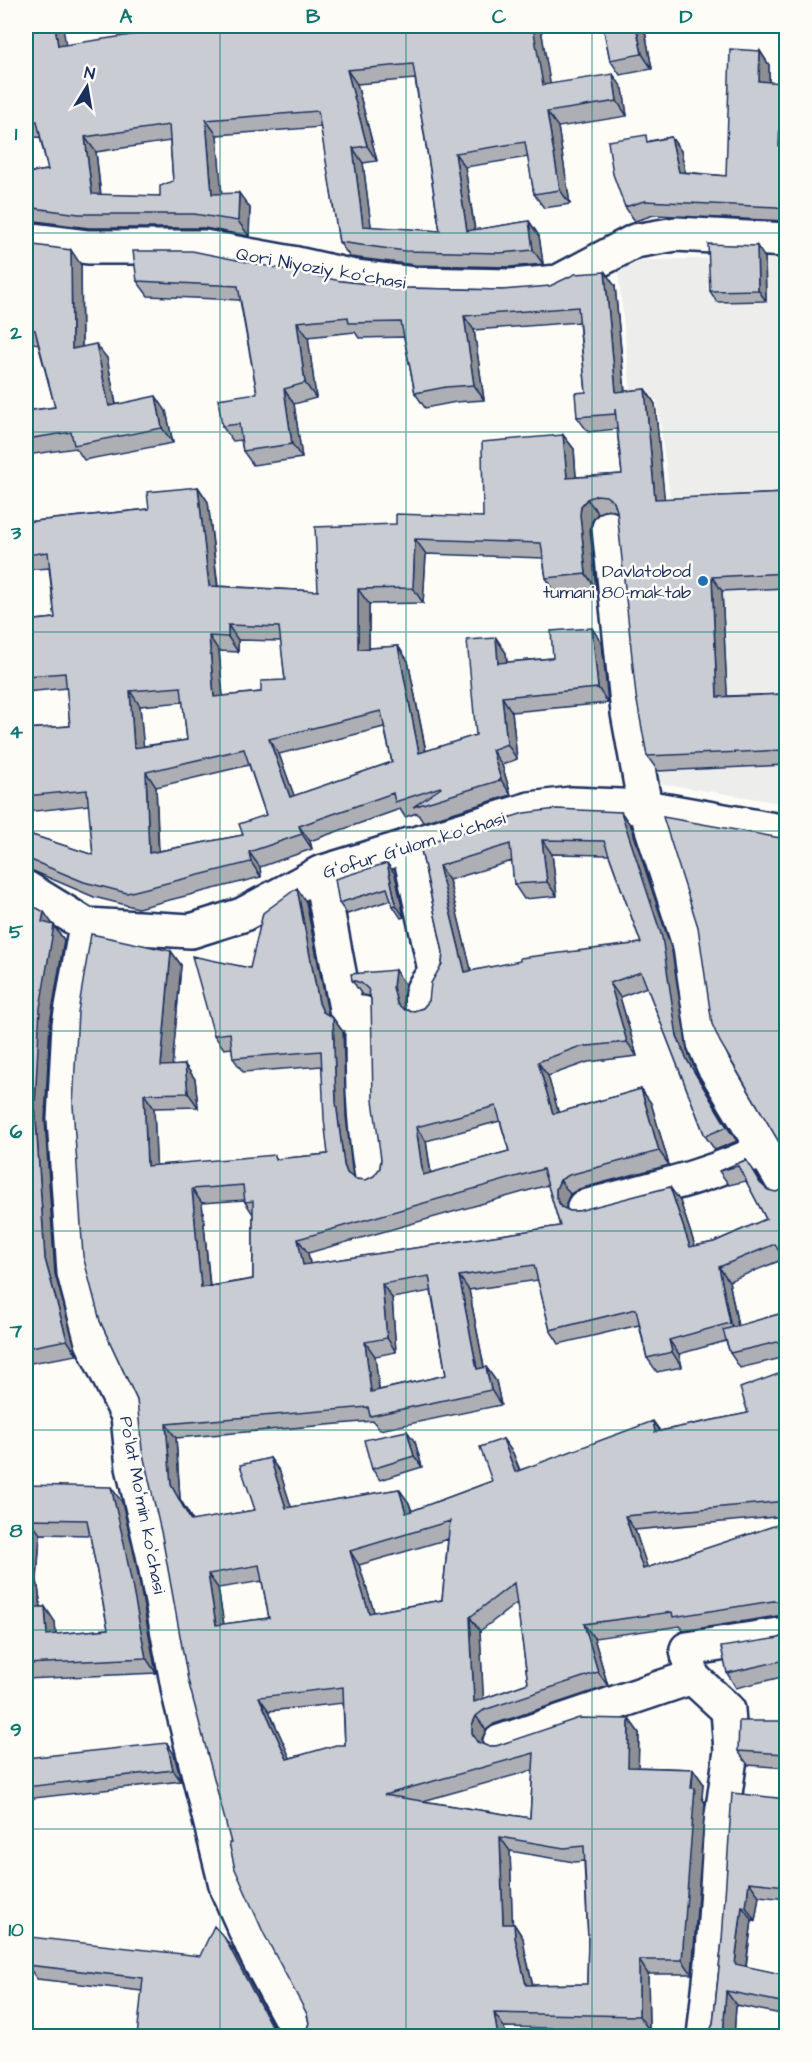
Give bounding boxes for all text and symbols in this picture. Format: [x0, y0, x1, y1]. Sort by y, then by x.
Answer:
text: A [120, 3, 133, 31]
text: B [306, 3, 321, 31]
text: C [492, 3, 507, 31]
text: D [680, 3, 693, 31]
north arrow [57, 57, 117, 117]
text: N [83, 62, 97, 85]
text: 1 [15, 120, 18, 148]
street label: Qori Niyoziy koʻchasi [234, 241, 408, 297]
text: 2 [9, 319, 22, 347]
text: 3 [10, 519, 22, 547]
place label: Davlatobod tumani 80-maktab [543, 559, 691, 605]
marker: Davlatobod tumani 80-maktab [696, 574, 710, 588]
text: 4 [9, 718, 23, 746]
street label: Gʻofur Gʻulom koʻchasi [320, 806, 509, 885]
text: 5 [9, 918, 24, 946]
text: 6 [10, 1118, 23, 1146]
text: 7 [9, 1317, 23, 1345]
street label: Poʻlat Moʻmin koʻchasi [113, 1414, 172, 1596]
text: 8 [10, 1517, 23, 1545]
text: 9 [10, 1716, 22, 1744]
text: 10 [8, 1916, 24, 1944]

